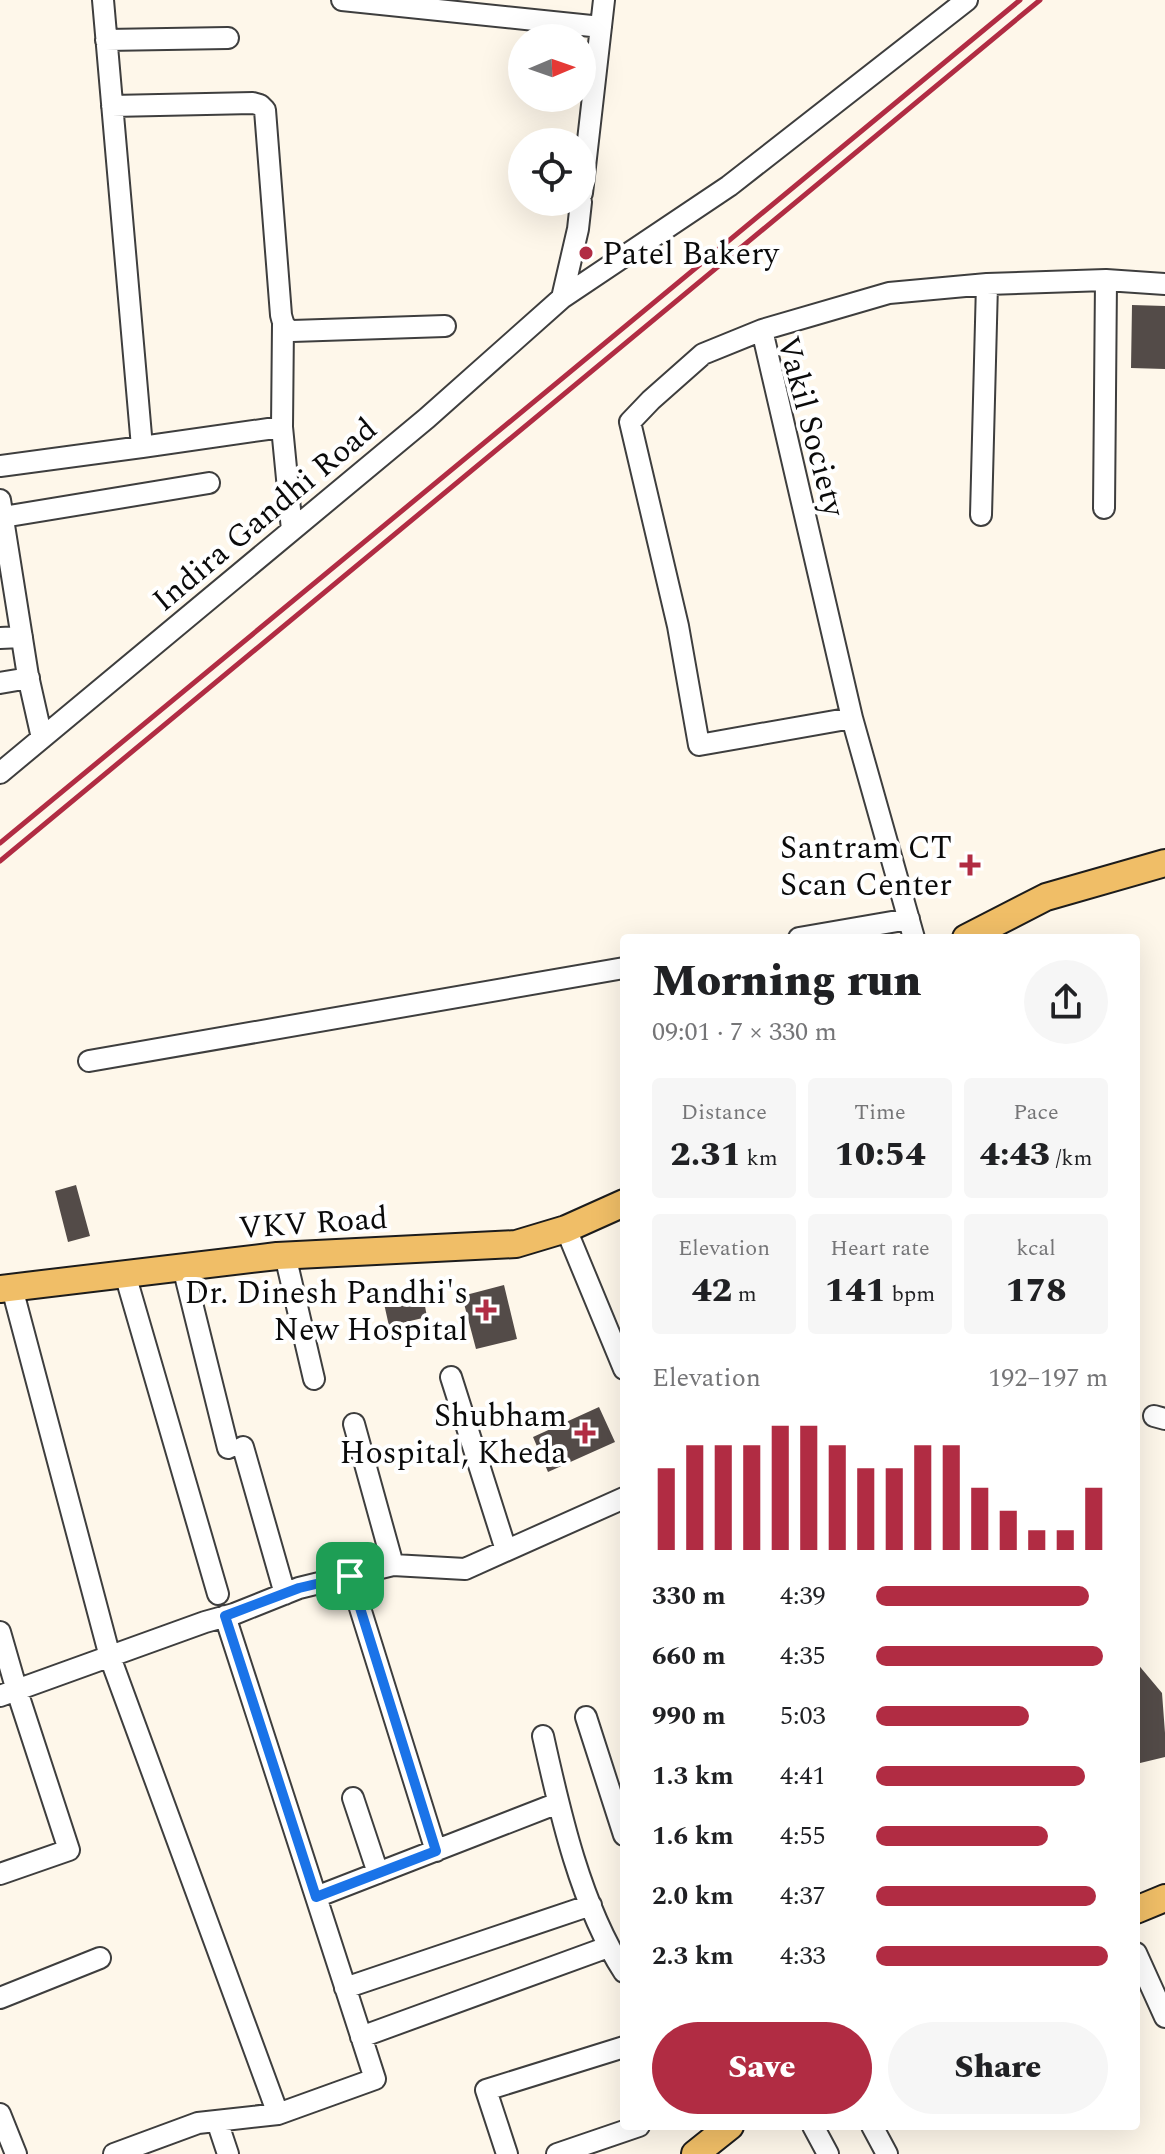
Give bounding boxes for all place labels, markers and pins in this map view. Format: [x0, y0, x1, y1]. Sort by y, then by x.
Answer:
place label: Patel Bakery [602, 230, 781, 279]
marker: Patel Bakery [577, 244, 595, 262]
place label: Santram CT Scan Center [780, 824, 952, 910]
marker: Santram CT Scan Center [959, 854, 981, 876]
place label: Dr. Dinesh Pandhi's New Hospital [184, 1269, 468, 1355]
marker: Dr. Dinesh Pandhi's New Hospital [475, 1299, 497, 1321]
place label: Shubham Hospital, Kheda [340, 1392, 567, 1478]
marker: Shubham Hospital, Kheda [574, 1422, 596, 1444]
pin [316, 1542, 384, 1610]

